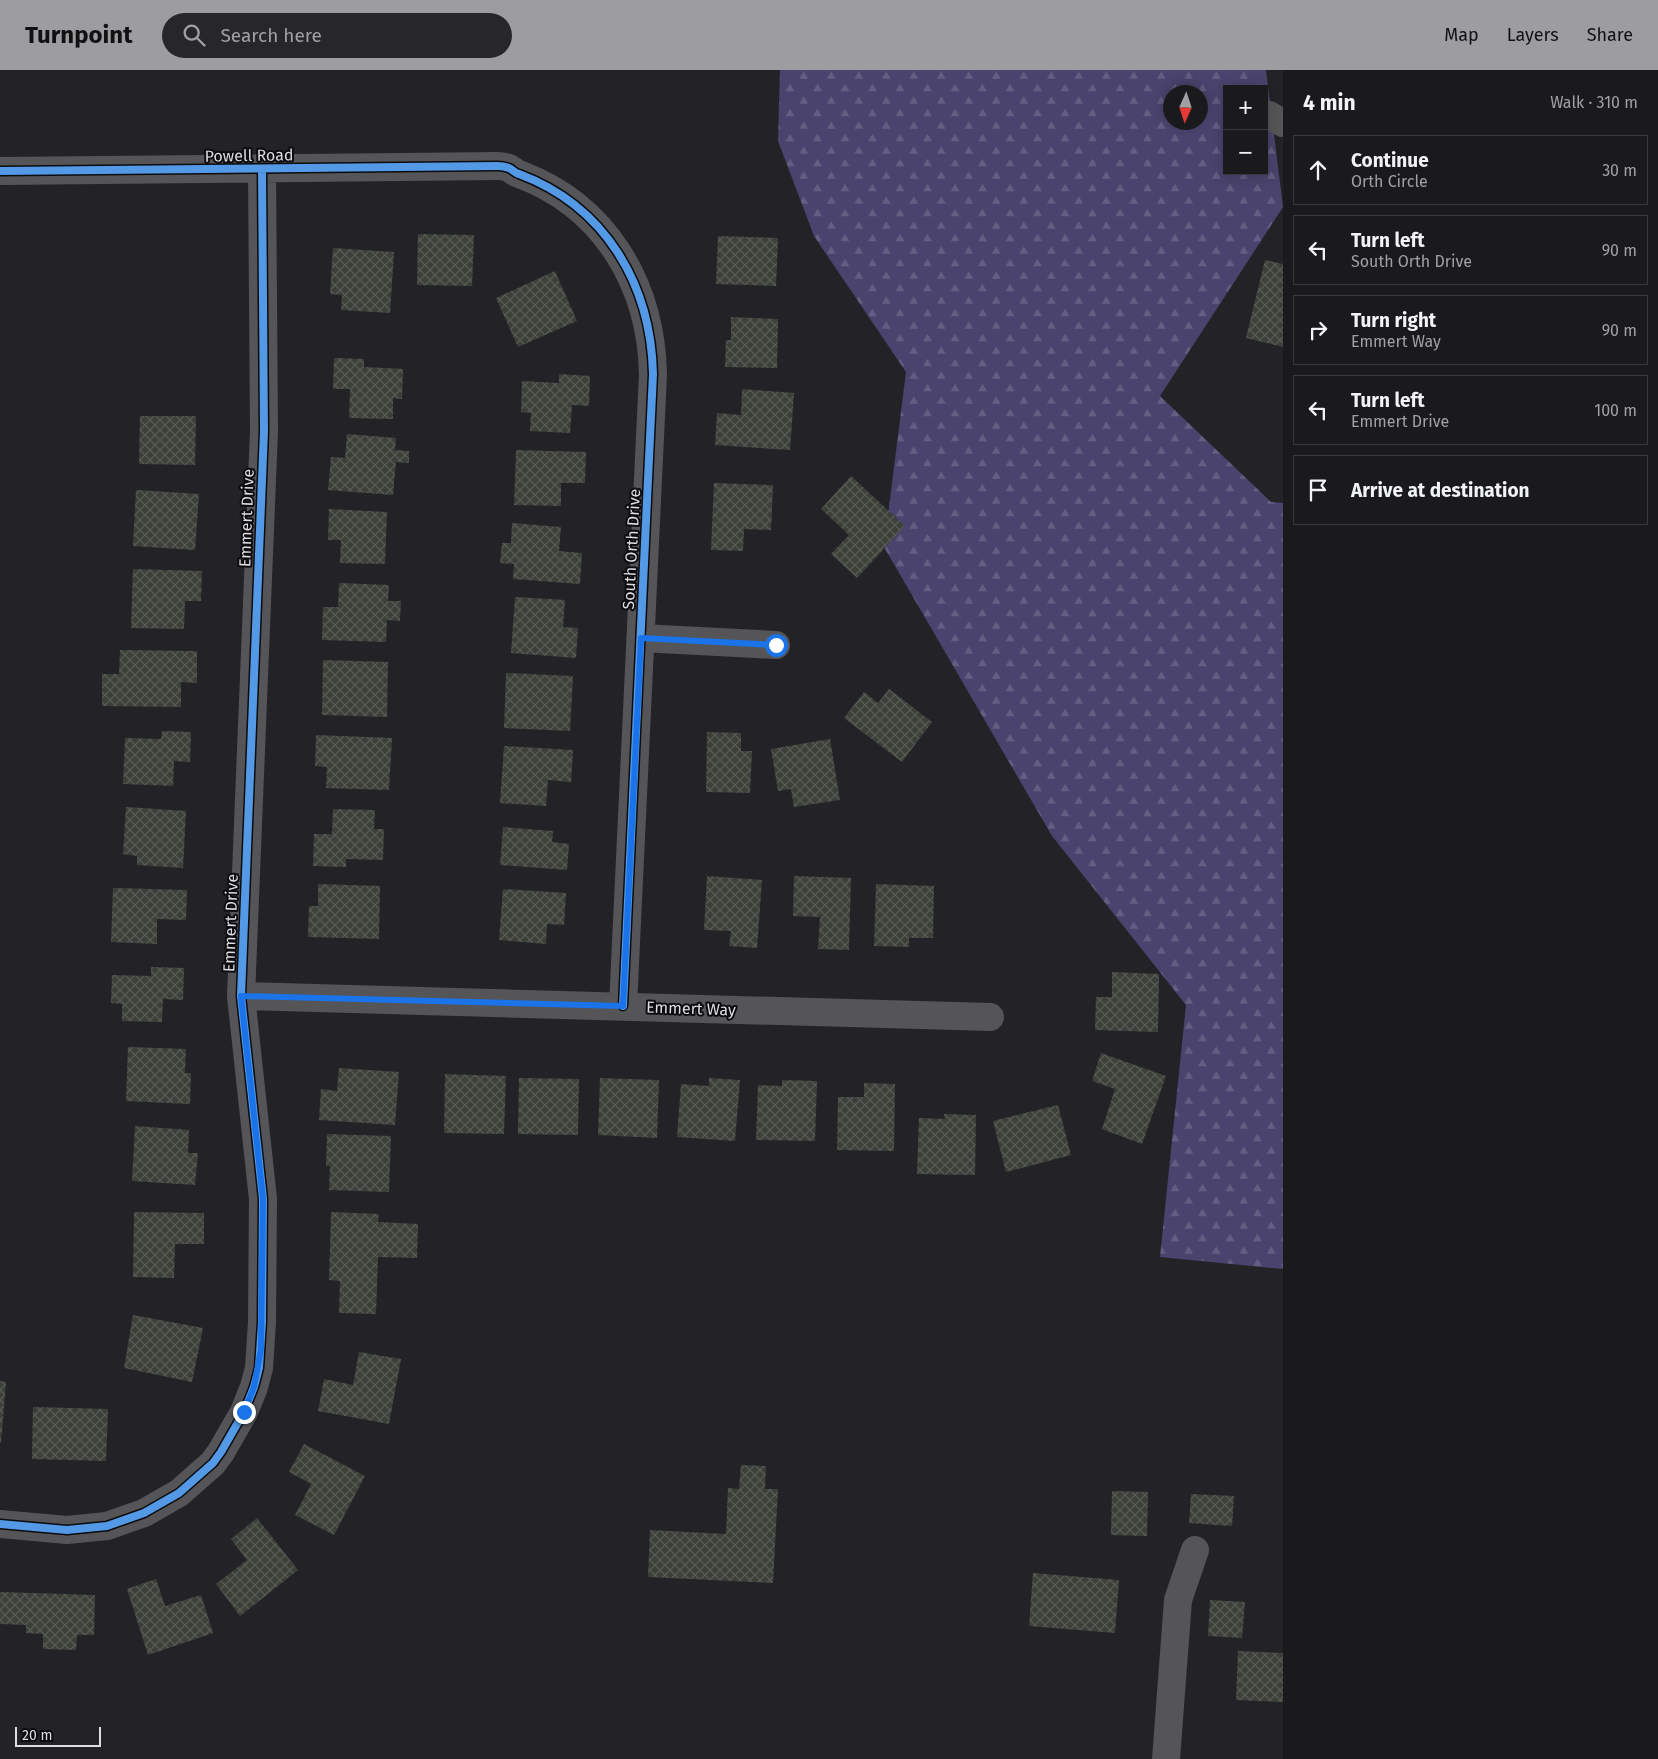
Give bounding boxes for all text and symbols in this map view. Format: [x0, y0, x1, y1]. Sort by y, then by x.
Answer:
search box [162, 13, 512, 58]
text: Turnpoint [25, 21, 132, 49]
icon: search [180, 21, 208, 49]
text: Search here [220, 24, 322, 47]
text: Map [1444, 24, 1479, 46]
text: Layers [1507, 24, 1559, 46]
text: Share [1587, 24, 1633, 46]
north arrow [1163, 85, 1208, 130]
map controls [1223, 85, 1268, 175]
button: + [1223, 85, 1268, 130]
text: 4 min [1303, 90, 1356, 116]
text: Walk · 310 m [1550, 93, 1638, 112]
button: − [1223, 130, 1268, 175]
street label: Powell Road [204, 145, 294, 166]
text: Continue [1351, 149, 1429, 172]
icon: ahead [1304, 156, 1332, 184]
text: 30 m [1602, 161, 1637, 180]
text: Orth Circle [1351, 172, 1428, 191]
text: Turn left [1351, 229, 1425, 252]
icon: left [1304, 236, 1332, 264]
text: 90 m [1602, 241, 1637, 260]
text: South Orth Drive [1351, 252, 1472, 271]
text: Turn right [1351, 309, 1436, 332]
icon: right [1304, 316, 1332, 344]
text: 90 m [1602, 321, 1637, 340]
text: Emmert Way [1351, 332, 1441, 351]
text: Turn left [1351, 389, 1425, 412]
icon: left [1304, 396, 1332, 424]
text: 100 m [1594, 401, 1637, 420]
text: Emmert Drive [1351, 412, 1449, 431]
street label: Emmert Drive [235, 469, 258, 567]
icon: arrive [1304, 476, 1332, 504]
text: Arrive at destination [1351, 479, 1530, 502]
street label: South Orth Drive [619, 488, 644, 610]
route start [765, 634, 788, 657]
street label: Emmert Drive [219, 874, 242, 972]
street label: Emmert Way [646, 997, 736, 1020]
route end [233, 1401, 256, 1424]
scale bar [15, 1724, 101, 1747]
text: 20 m [22, 1727, 52, 1744]

